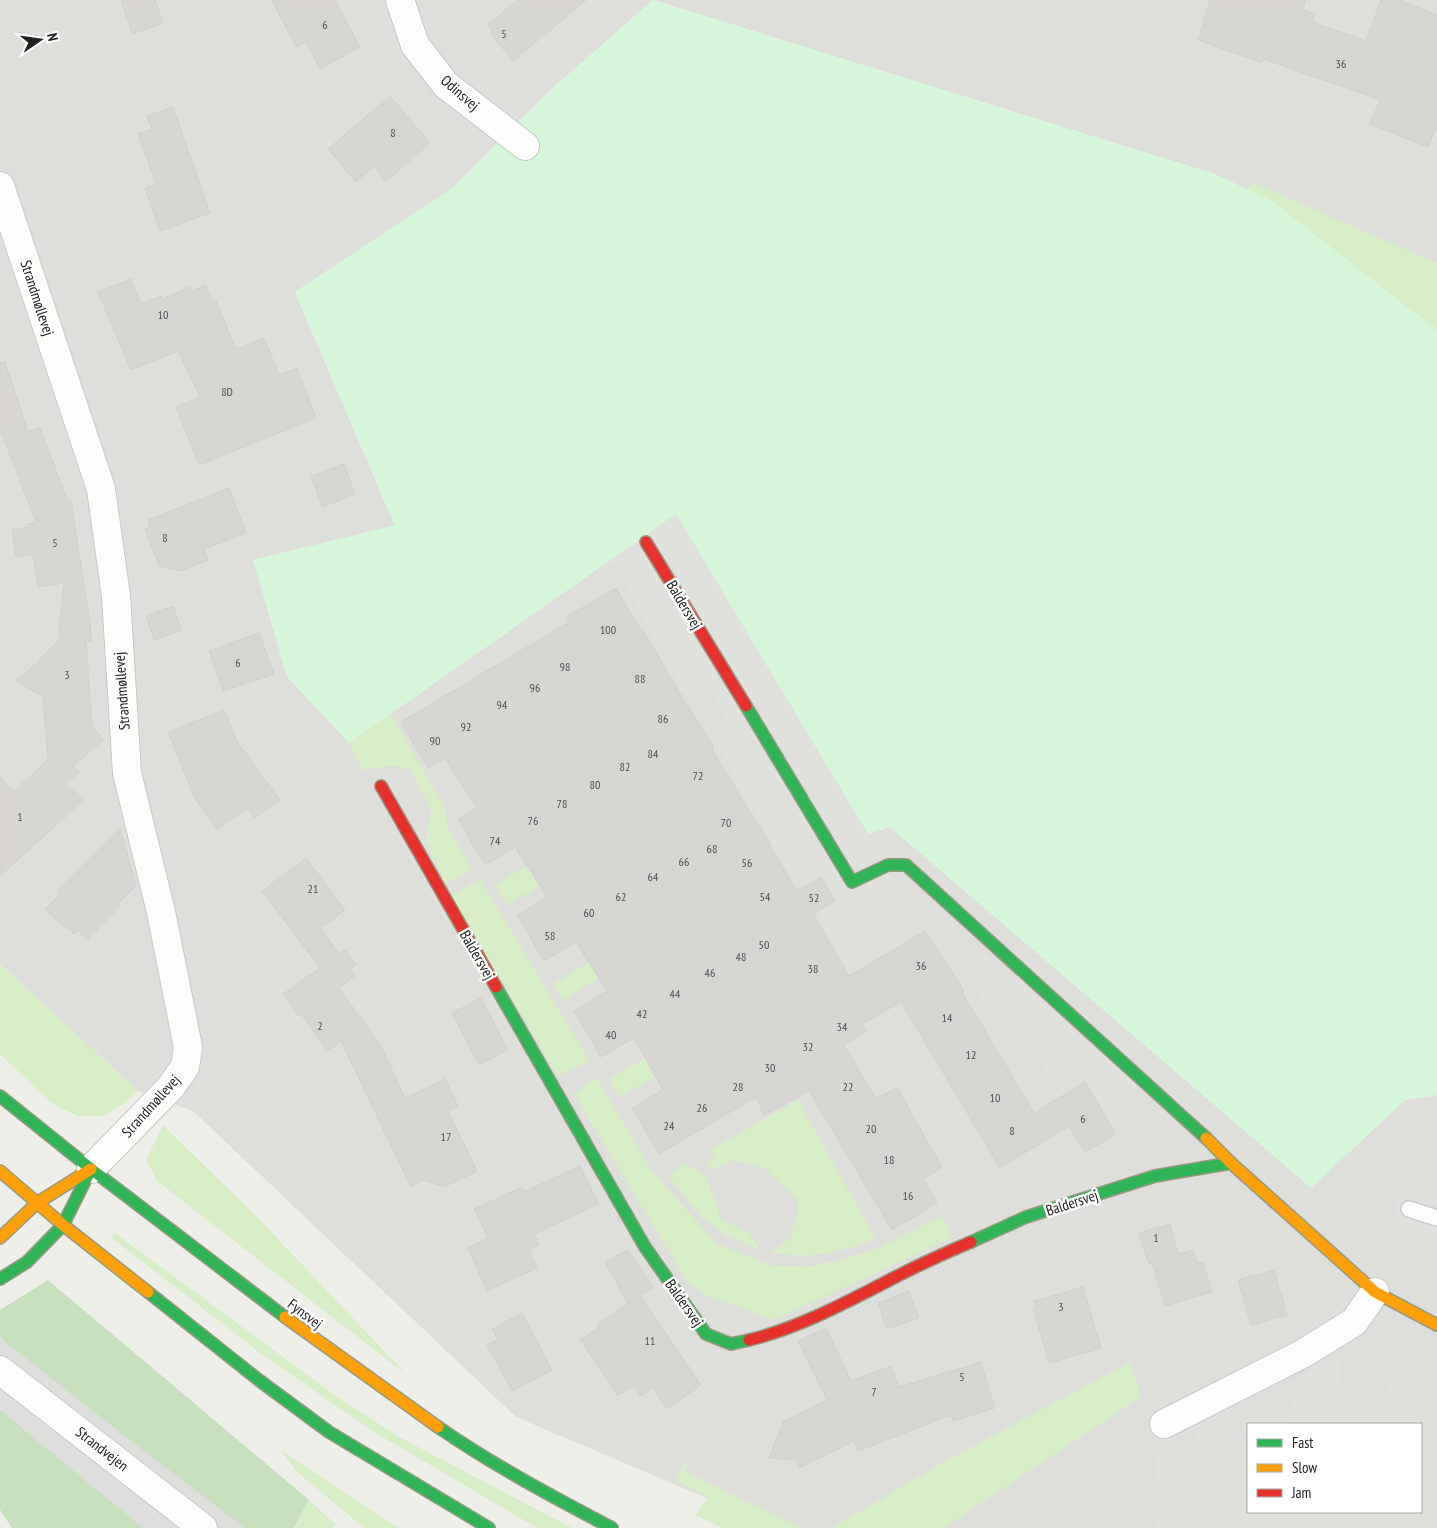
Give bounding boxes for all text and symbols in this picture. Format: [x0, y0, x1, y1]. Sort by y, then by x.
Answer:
north arrow [15, 15, 65, 65]
house number: 6 [322, 17, 328, 32]
house number: 5 [501, 26, 507, 41]
text: N [43, 31, 62, 43]
house number: 36 [1336, 56, 1346, 71]
street label: Odinsvej [437, 71, 484, 115]
house number: 8 [390, 125, 396, 140]
street label: Strandmøllevej [16, 258, 59, 338]
house number: 10 [158, 307, 168, 322]
house number: 8D [221, 384, 233, 399]
house number: 8 [162, 530, 168, 545]
house number: 5 [52, 535, 58, 550]
street label: Baldersvej [662, 577, 706, 633]
house number: 100 [600, 622, 616, 637]
street label: Strandmøllevej [109, 651, 134, 731]
house number: 6 [235, 655, 241, 670]
house number: 98 [560, 659, 570, 674]
house number: 3 [64, 667, 70, 682]
house number: 88 [635, 671, 645, 686]
house number: 96 [530, 680, 540, 695]
house number: 94 [497, 697, 508, 712]
house number: 86 [658, 711, 668, 726]
house number: 92 [461, 719, 471, 734]
house number: 90 [430, 733, 440, 748]
house number: 84 [648, 746, 659, 761]
house number: 82 [620, 759, 630, 774]
house number: 72 [693, 768, 703, 783]
house number: 80 [590, 777, 600, 792]
house number: 78 [557, 796, 567, 811]
house number: 1 [17, 809, 23, 824]
house number: 76 [528, 813, 538, 828]
house number: 70 [721, 815, 731, 830]
house number: 74 [490, 833, 501, 848]
house number: 68 [707, 841, 717, 856]
house number: 66 [679, 854, 689, 869]
house number: 56 [742, 855, 752, 870]
house number: 64 [648, 869, 659, 884]
house number: 21 [308, 881, 318, 896]
house number: 62 [616, 889, 626, 904]
house number: 54 [760, 889, 771, 904]
house number: 52 [809, 890, 819, 905]
house number: 60 [584, 905, 594, 920]
street label: Baldersvej [456, 927, 499, 983]
house number: 58 [545, 928, 555, 943]
house number: 50 [759, 937, 769, 952]
house number: 48 [736, 949, 746, 964]
house number: 36 [916, 958, 926, 973]
house number: 38 [808, 961, 818, 976]
house number: 46 [705, 965, 715, 980]
house number: 44 [670, 986, 681, 1001]
house number: 42 [637, 1006, 647, 1021]
house number: 14 [942, 1010, 953, 1025]
house number: 2 [317, 1018, 323, 1033]
house number: 34 [837, 1019, 848, 1034]
house number: 40 [606, 1027, 616, 1042]
house number: 32 [803, 1039, 813, 1054]
house number: 12 [966, 1047, 976, 1062]
house number: 30 [765, 1060, 775, 1075]
street label: Strandmøllevej [117, 1070, 184, 1141]
house number: 28 [733, 1079, 743, 1094]
house number: 22 [843, 1079, 853, 1094]
house number: 10 [990, 1090, 1000, 1105]
house number: 26 [697, 1100, 707, 1115]
house number: 6 [1080, 1111, 1086, 1126]
house number: 24 [664, 1118, 675, 1133]
house number: 20 [866, 1121, 876, 1136]
house number: 8 [1009, 1123, 1015, 1138]
house number: 17 [441, 1129, 451, 1144]
house number: 18 [884, 1152, 894, 1167]
street label: Baldersvej [1043, 1185, 1100, 1220]
house number: 16 [903, 1188, 913, 1203]
house number: 1 [1153, 1230, 1159, 1245]
street label: Baldersvej [661, 1275, 708, 1330]
street label: Fynsvej [284, 1294, 326, 1333]
house number: 3 [1058, 1299, 1064, 1314]
house number: 11 [645, 1333, 655, 1348]
house number: 5 [959, 1369, 965, 1384]
house number: 7 [871, 1384, 877, 1399]
street label: Strandvejen [72, 1422, 132, 1475]
legend [1247, 1423, 1422, 1513]
text: Fast [1292, 1433, 1313, 1452]
text: Slow [1292, 1458, 1317, 1477]
text: Jam [1291, 1483, 1311, 1502]

